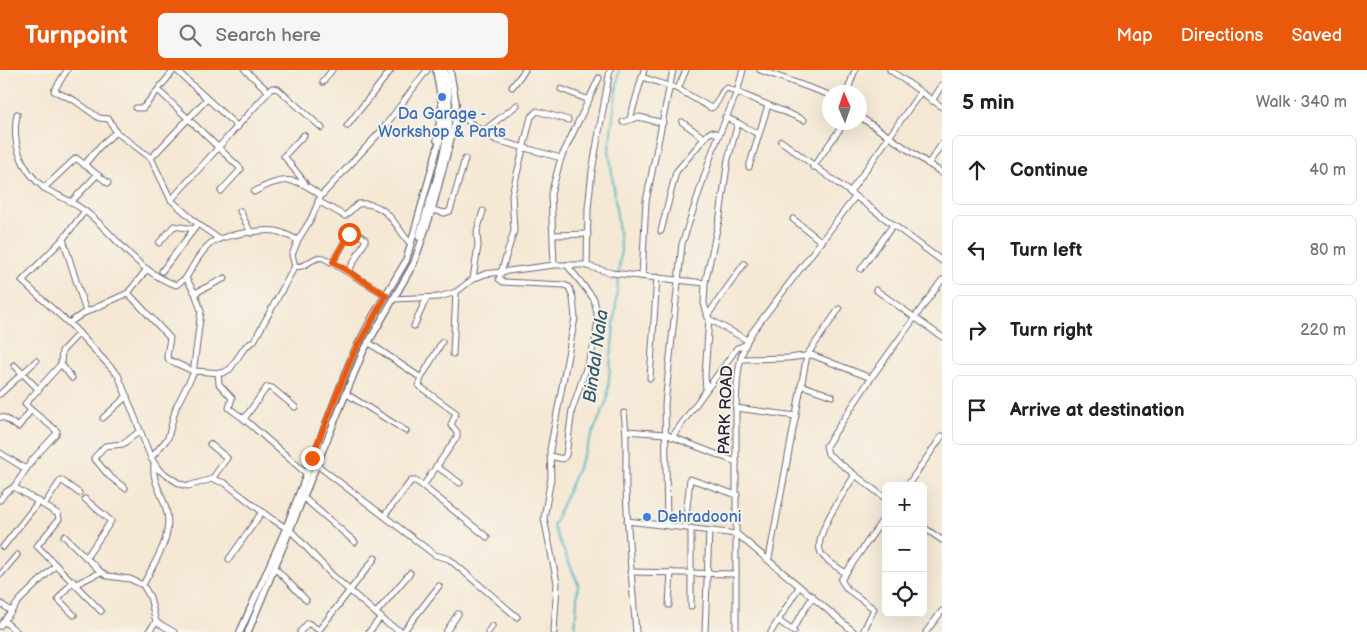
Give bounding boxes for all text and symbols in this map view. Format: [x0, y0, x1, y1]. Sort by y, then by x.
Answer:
search box [158, 13, 508, 58]
text: Turnpoint [25, 21, 128, 50]
icon: search [176, 21, 204, 49]
text: Search here [216, 24, 321, 47]
text: Map [1117, 25, 1153, 46]
text: Directions [1181, 25, 1263, 46]
text: Saved [1291, 25, 1342, 46]
north arrow [822, 85, 867, 130]
text: 5 min [962, 90, 1015, 115]
marker: Da Garage - Workshop & Parts [436, 91, 448, 103]
text: Walk · 340 m [1256, 93, 1347, 112]
place label: Da Garage - Workshop & Parts [378, 105, 506, 142]
icon: ahead [963, 156, 991, 184]
text: Continue [1010, 159, 1088, 182]
text: 40 m [1309, 161, 1346, 180]
route start [338, 223, 361, 246]
icon: left [963, 236, 991, 264]
text: Turn left [1010, 239, 1082, 262]
text: 80 m [1310, 241, 1346, 260]
water label: Bindal Nala [579, 308, 613, 404]
icon: right [963, 316, 991, 344]
text: Turn right [1010, 319, 1093, 342]
text: 220 m [1300, 321, 1346, 340]
street label: PARK ROAD [715, 365, 737, 455]
icon: arrive [963, 396, 991, 424]
text: Arrive at destination [1010, 399, 1185, 422]
route end [301, 447, 324, 470]
map controls [882, 482, 927, 617]
button: + [882, 482, 927, 527]
place label: Dehradooni [657, 508, 741, 527]
marker: Dehradooni [641, 511, 653, 523]
button: − [882, 527, 927, 572]
button: locate [882, 572, 927, 617]

